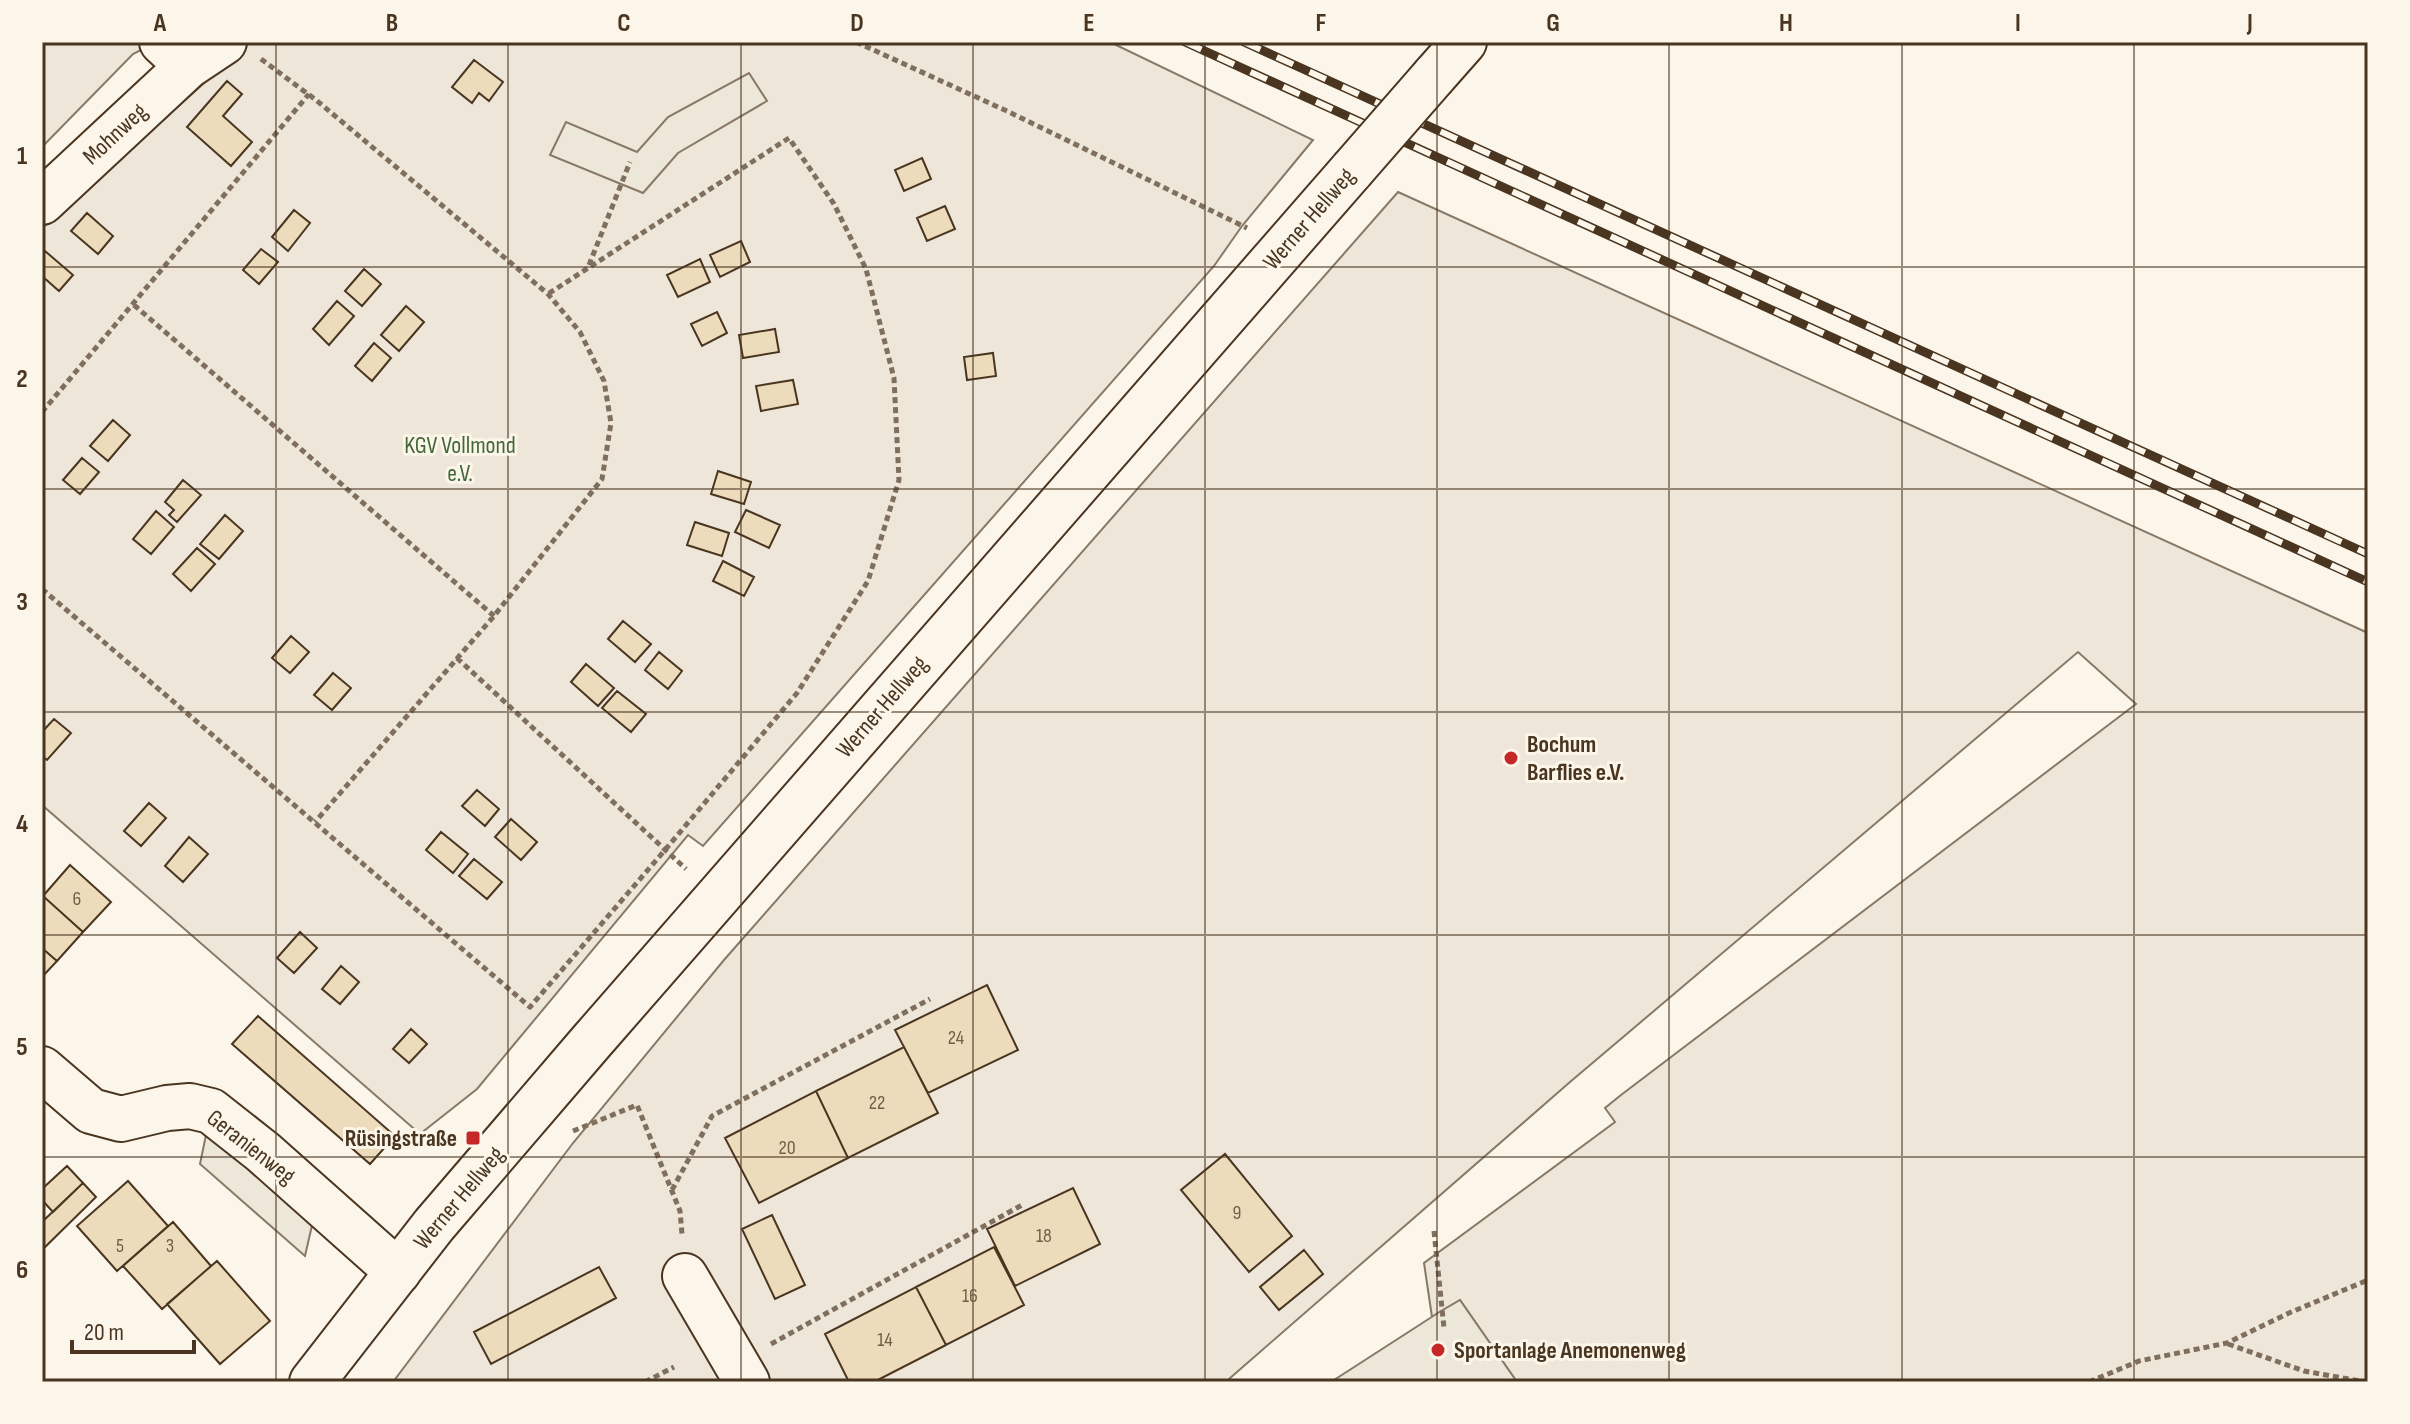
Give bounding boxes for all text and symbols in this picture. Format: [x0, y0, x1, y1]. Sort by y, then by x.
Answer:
text: A [153, 8, 167, 39]
text: B [386, 8, 398, 39]
text: C [617, 8, 631, 39]
text: D [850, 8, 864, 39]
text: E [1083, 8, 1095, 39]
text: F [1316, 8, 1327, 39]
text: G [1546, 8, 1560, 39]
text: H [1779, 8, 1793, 39]
text: I [2015, 8, 2021, 39]
text: J [2246, 8, 2253, 39]
street label: Mohnweg [77, 97, 153, 171]
text: 1 [17, 141, 27, 172]
street label: Werner Hellweg [1257, 162, 1361, 276]
text: 2 [16, 364, 28, 395]
park label: KGV Vollmond e.V. [404, 431, 516, 488]
text: 3 [16, 587, 28, 618]
street label: Werner Hellweg [830, 650, 934, 764]
place label: Bochum Barflies e.V. [1527, 730, 1625, 787]
marker: Bochum Barflies e.V. [1502, 749, 1520, 767]
text: 4 [16, 809, 28, 840]
house number: 6 [73, 887, 81, 911]
house number: 24 [948, 1026, 964, 1050]
text: 5 [16, 1032, 28, 1063]
house number: 22 [869, 1091, 885, 1115]
street label: Geranienweg [201, 1103, 301, 1191]
place label: Rüsingstraße [345, 1124, 457, 1153]
marker: Rüsingstraße [464, 1129, 482, 1147]
house number: 20 [778, 1136, 796, 1160]
street label: Werner Hellweg [407, 1141, 511, 1255]
house number: 9 [1233, 1201, 1241, 1225]
house number: 18 [1036, 1224, 1052, 1248]
house number: 5 [116, 1234, 124, 1258]
house number: 3 [166, 1234, 174, 1258]
text: 6 [16, 1255, 28, 1286]
house number: 16 [962, 1284, 978, 1308]
scale bar [72, 1304, 194, 1354]
text: 20 m [84, 1318, 124, 1347]
house number: 14 [877, 1328, 893, 1352]
place label: Sportanlage Anemonenweg [1454, 1336, 1686, 1365]
marker: Sportanlage Anemonenweg [1429, 1341, 1447, 1359]

